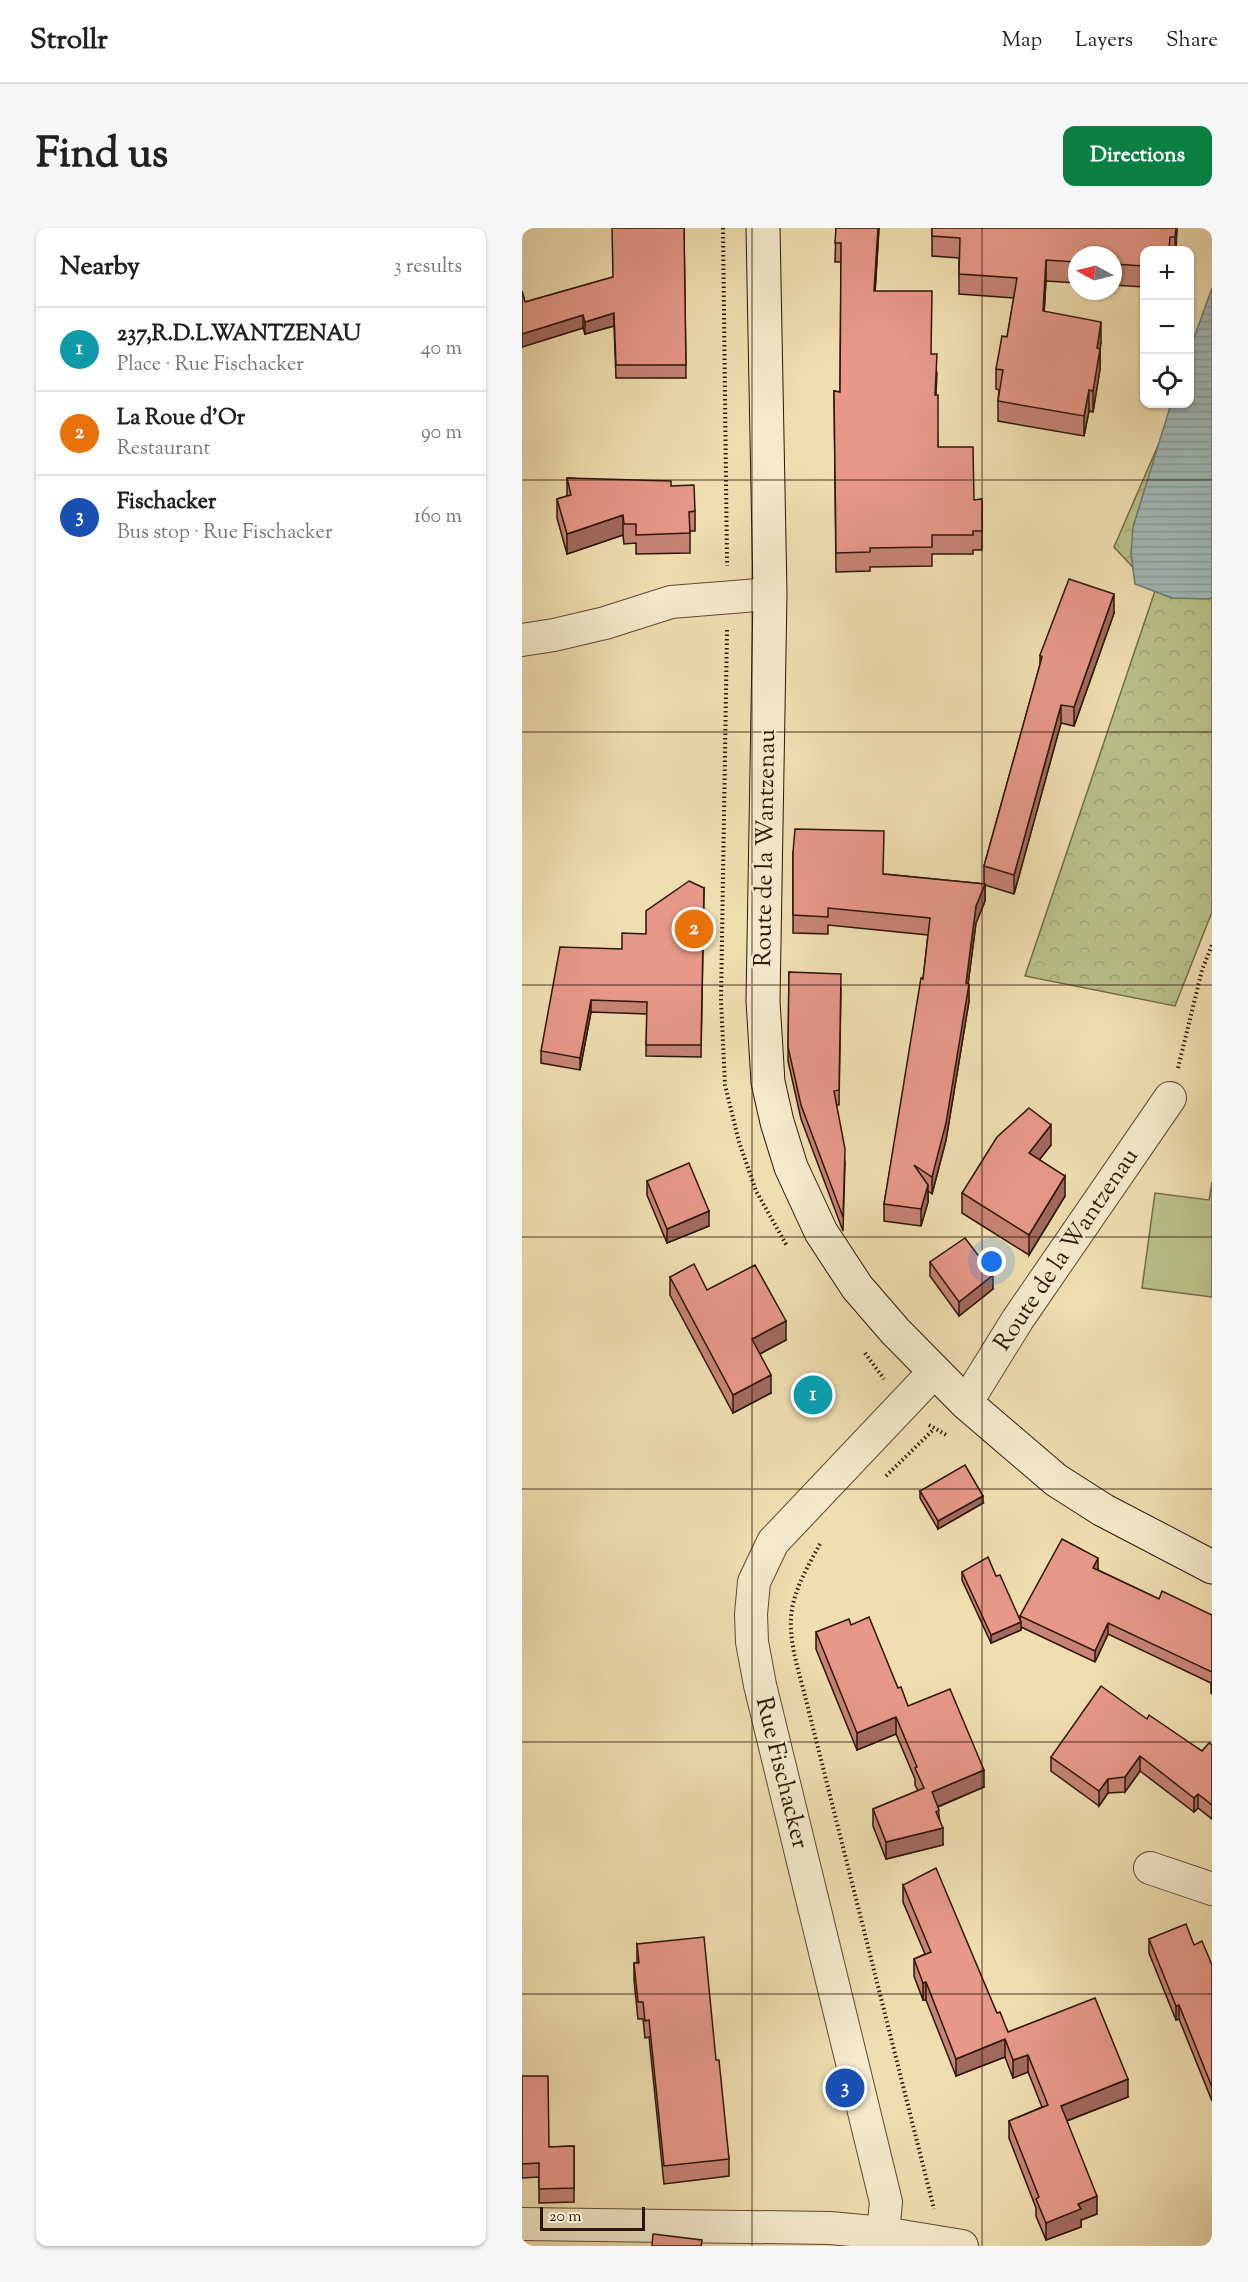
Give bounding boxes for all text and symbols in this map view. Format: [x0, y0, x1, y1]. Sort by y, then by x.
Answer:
text: Strollr [30, 21, 108, 61]
text: Map [1002, 26, 1042, 56]
text: Layers [1075, 26, 1133, 56]
text: Share [1166, 26, 1218, 56]
text: Find us [36, 126, 168, 186]
button: Directions [1063, 126, 1212, 186]
north arrow [1068, 246, 1122, 300]
map controls [1140, 246, 1194, 408]
button: + [1140, 246, 1194, 300]
text: Nearby [60, 249, 140, 286]
text: 3 results [393, 253, 462, 282]
button: − [1140, 300, 1194, 354]
text: 237,R.D.L.WANTZENAU [117, 319, 361, 351]
text: 1 [76, 335, 83, 364]
text: 40 m [421, 335, 462, 364]
text: Place · Rue Fischacker [117, 351, 304, 380]
button: locate [1140, 354, 1194, 408]
text: La Roue d'Or [117, 403, 245, 435]
text: 2 [75, 419, 84, 448]
text: 90 m [421, 419, 462, 448]
text: Restaurant [117, 435, 210, 464]
text: Fischacker [117, 487, 216, 519]
text: 3 [75, 503, 84, 532]
text: 160 m [414, 503, 462, 532]
text: Bus stop · Rue Fischacker [117, 519, 332, 548]
street label: Route de la Wantzenau [747, 729, 785, 967]
pin: 2 [674, 906, 714, 952]
street label: Route de la Wantzenau [986, 1142, 1148, 1358]
your location [977, 1247, 1006, 1276]
pin: 1 [794, 1372, 832, 1418]
street label: Rue Fischacker [746, 1694, 816, 1852]
pin: 3 [826, 2066, 864, 2110]
scale bar [540, 2204, 645, 2232]
text: 20 m [549, 2206, 582, 2229]

